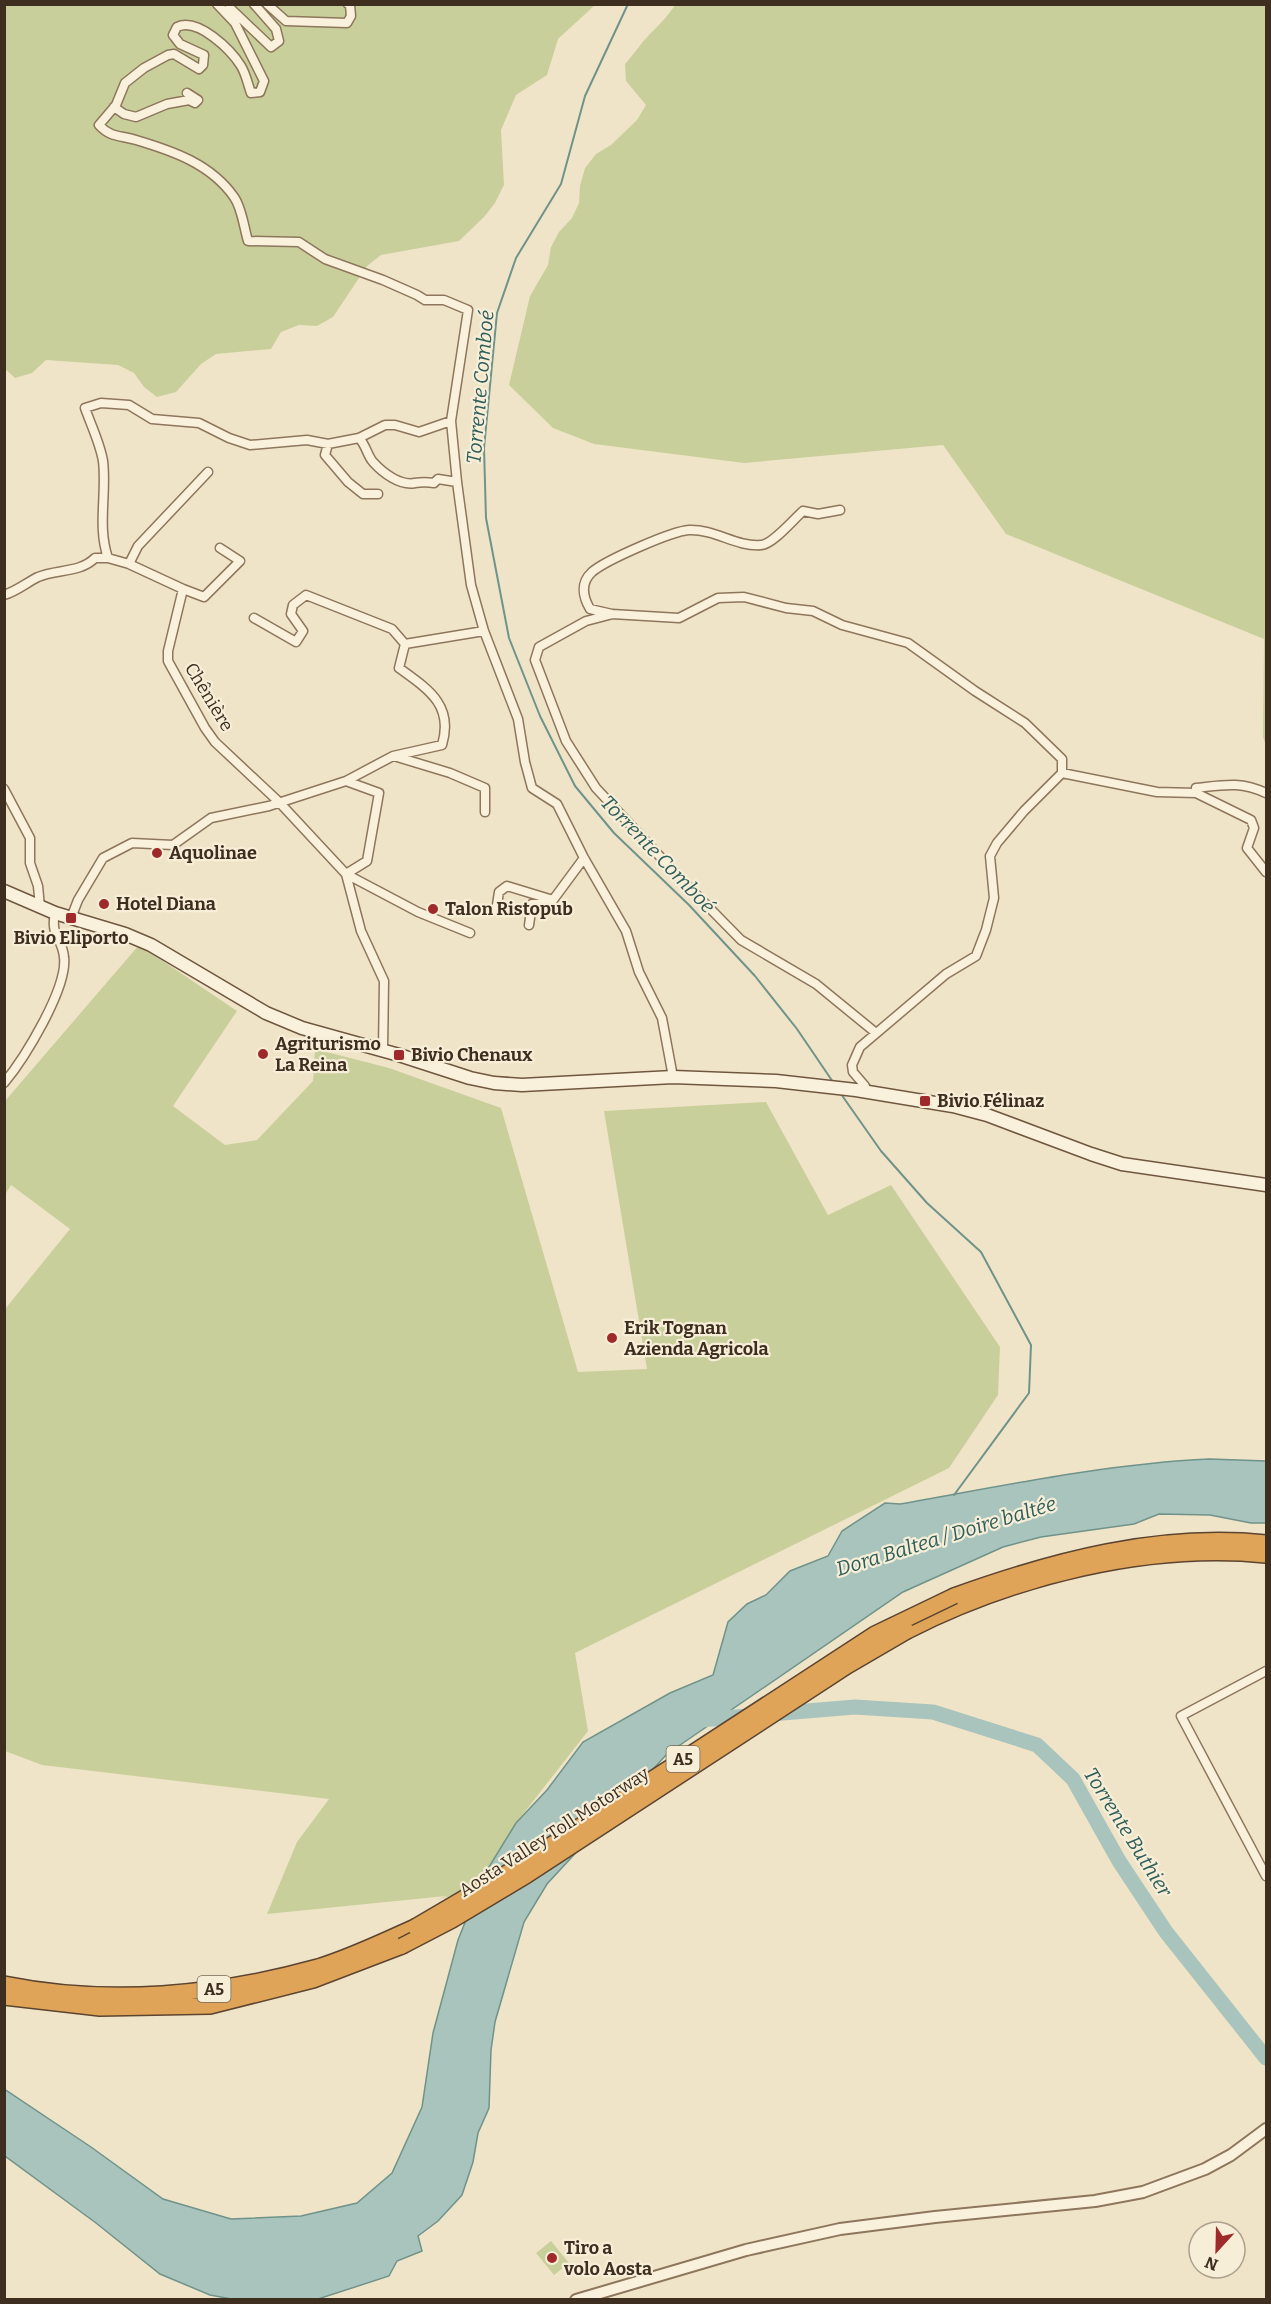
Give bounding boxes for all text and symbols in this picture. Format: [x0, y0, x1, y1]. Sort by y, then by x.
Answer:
water label: Torrente Comboé [461, 309, 499, 465]
street label: Chênière [180, 659, 238, 735]
water label: Torrente Comboé [596, 790, 720, 918]
place label: Aquolinae [169, 842, 257, 864]
marker: Aquolinae [150, 846, 164, 860]
place label: Hotel Diana [116, 893, 216, 915]
marker: Hotel Diana [97, 897, 111, 911]
place label: Talon Ristopub [445, 898, 573, 920]
marker: Talon Ristopub [426, 902, 440, 916]
marker: Bivio Eliporto [64, 911, 78, 925]
place label: Bivio Eliporto [13, 927, 129, 949]
place label: Agriturismo La Reina [275, 1033, 381, 1076]
place label: Bivio Chenaux [411, 1044, 533, 1066]
marker: Agriturismo La Reina [256, 1047, 270, 1061]
marker: Bivio Chenaux [392, 1048, 406, 1062]
place label: Bivio Félinaz [937, 1090, 1044, 1112]
marker: Bivio Félinaz [918, 1094, 932, 1108]
place label: Erik Tognan Azienda Agricola [624, 1317, 769, 1360]
marker: Erik Tognan Azienda Agricola [605, 1331, 619, 1345]
water label: Dora Baltea / Doire baltée [833, 1491, 1059, 1581]
road number: A5 [666, 1746, 700, 1772]
street label: Aosta Valley Toll Motorway [455, 1762, 654, 1902]
water label: Torrente Buthier [1079, 1763, 1178, 1902]
road number: A5 [198, 1976, 230, 2002]
north arrow [1187, 2220, 1247, 2280]
place label: Tiro a volo Aosta [563, 2237, 652, 2280]
marker: Tiro a volo Aosta [545, 2251, 559, 2265]
text: N [1202, 2252, 1221, 2275]

